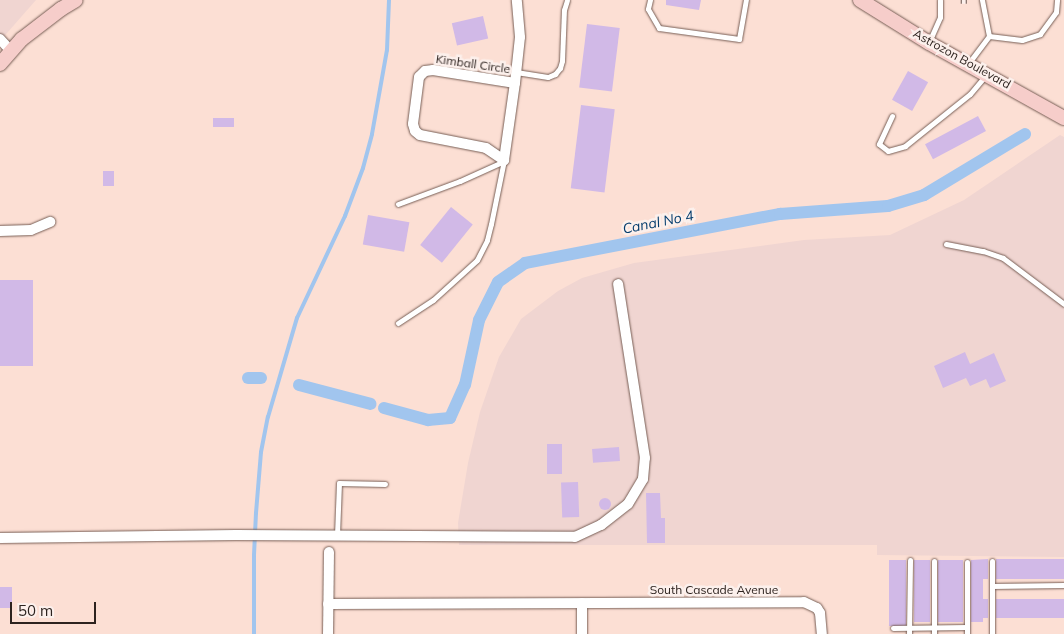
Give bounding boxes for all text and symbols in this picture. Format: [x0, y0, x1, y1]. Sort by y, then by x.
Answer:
street label: Astrozon Boulevard [911, 26, 1013, 92]
street label: Kimball Circle [435, 52, 511, 76]
water label: Canal No 4 [621, 207, 695, 237]
street label: South Cascade Avenue [650, 583, 778, 597]
scale bar [12, 592, 99, 624]
text: 50 m [18, 601, 53, 620]

